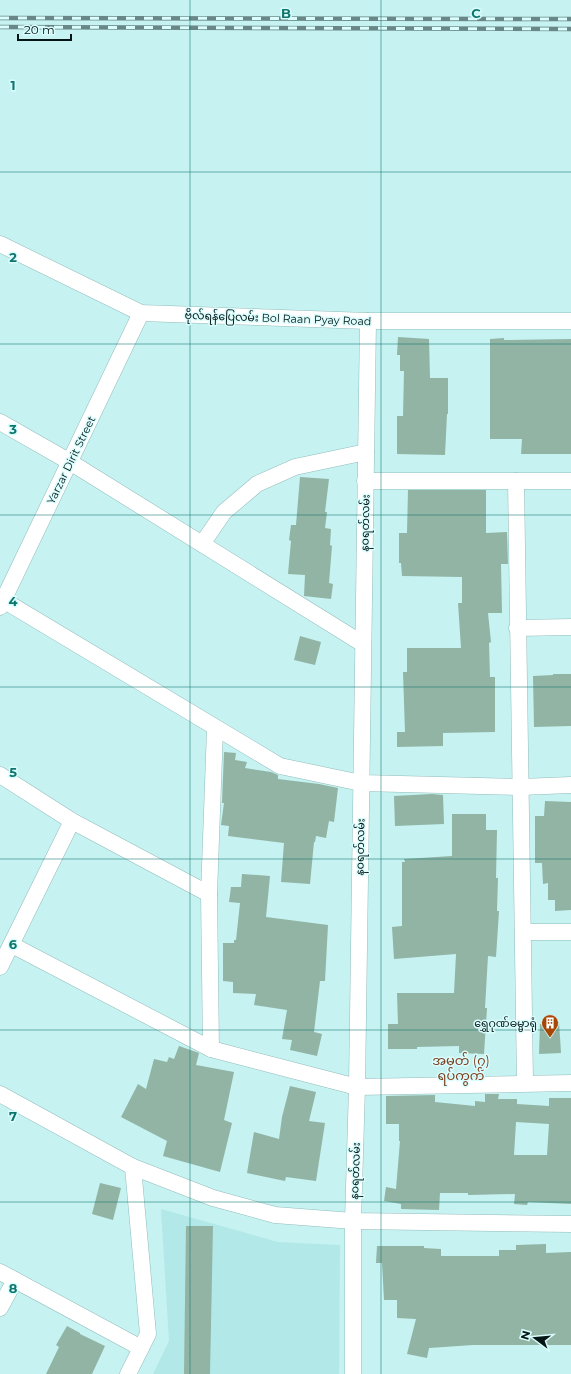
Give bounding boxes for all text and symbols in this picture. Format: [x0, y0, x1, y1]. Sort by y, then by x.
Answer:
text: B [281, 5, 291, 21]
text: C [471, 5, 481, 21]
scale bar [18, 16, 71, 42]
text: 20 m [24, 22, 55, 37]
text: 1 [10, 77, 16, 93]
text: 2 [9, 249, 17, 265]
street label: ဗိုလ်ရန်ပြေလမ်း Bol Raan Pyay Road [184, 308, 372, 330]
street label: Yarzar Dirit Street [44, 413, 99, 506]
text: 3 [8, 421, 17, 437]
street label: နဝရတ်လမ်း [358, 494, 375, 552]
text: 4 [9, 593, 18, 609]
text: 5 [9, 764, 17, 780]
street label: နဝရတ်လမ်း [353, 818, 370, 876]
text: 6 [9, 936, 18, 952]
building icon: ရွှေဂုဏ်ဓမ္မာရုံ [540, 1013, 560, 1038]
place label: ရွှေဂုဏ်ဓမ္မာရုံ [474, 1016, 537, 1032]
district label: အမှတ် (၇) ရပ်ကွက် [432, 1052, 490, 1086]
text: 7 [9, 1108, 17, 1124]
street label: နဝရတ်လမ်း [347, 1142, 365, 1200]
text: 8 [9, 1280, 18, 1296]
north arrow [515, 1318, 555, 1358]
text: N [517, 1329, 533, 1341]

